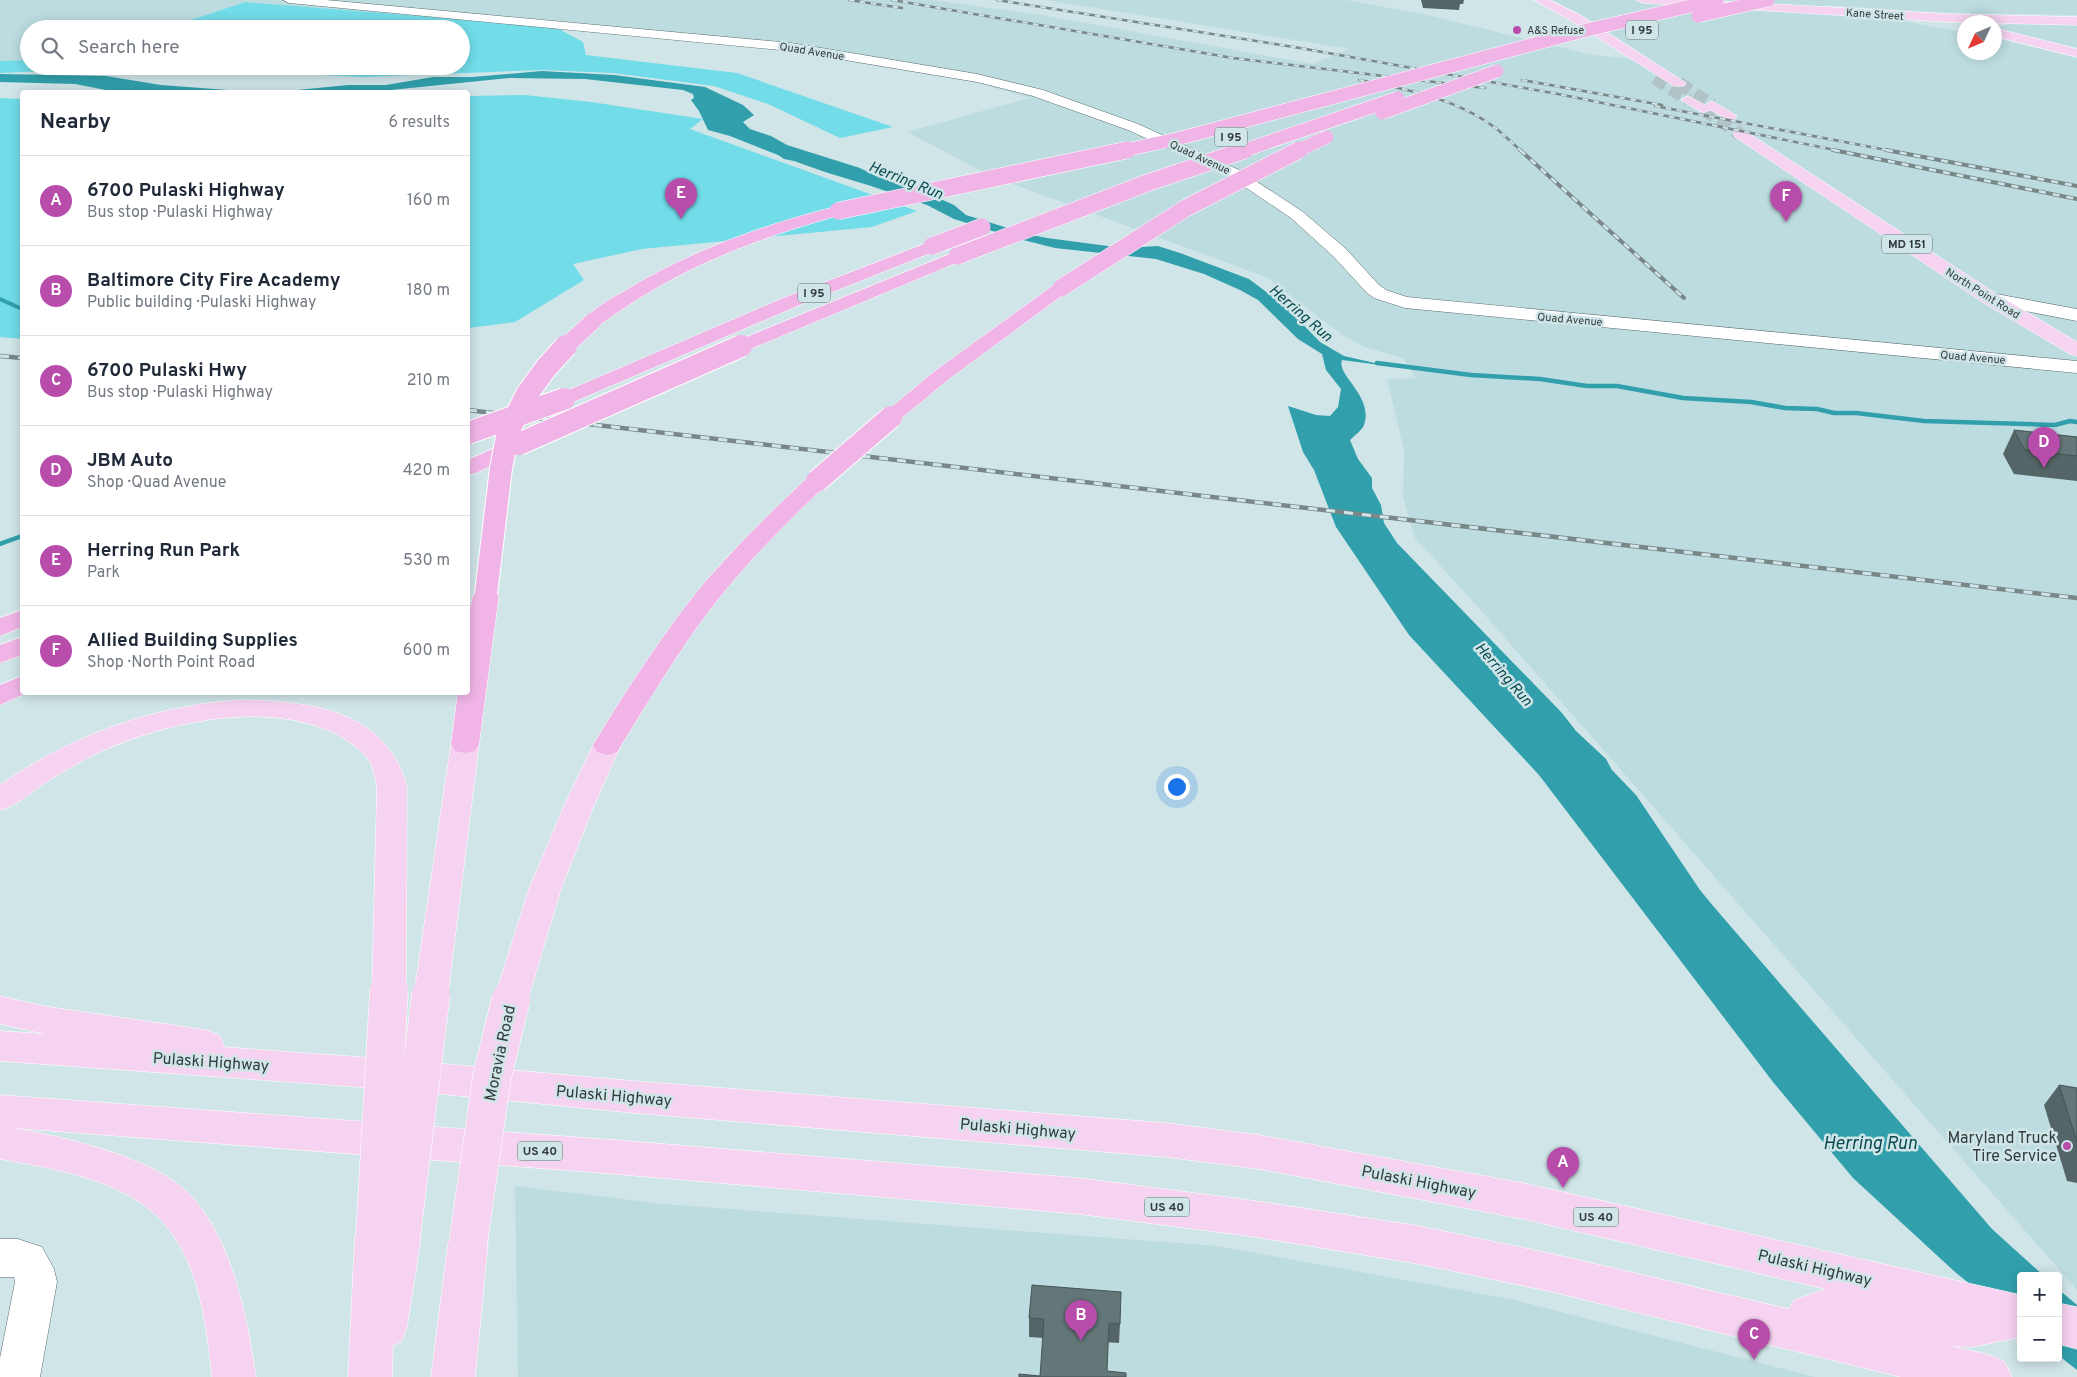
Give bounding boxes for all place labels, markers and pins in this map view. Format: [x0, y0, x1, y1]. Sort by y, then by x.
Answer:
marker: A&S Refuse [1511, 24, 1523, 36]
place label: A&S Refuse [1527, 24, 1584, 38]
pin: E [665, 178, 697, 219]
pin: F [1770, 181, 1802, 222]
pin: D [2028, 427, 2060, 468]
place label: Maryland Truck Tire Service [1948, 1129, 2057, 1167]
marker: Maryland Truck Tire Service [2061, 1140, 2073, 1152]
pin: A [1547, 1147, 1579, 1188]
pin: B [1065, 1300, 1097, 1341]
pin: C [1738, 1319, 1770, 1360]

